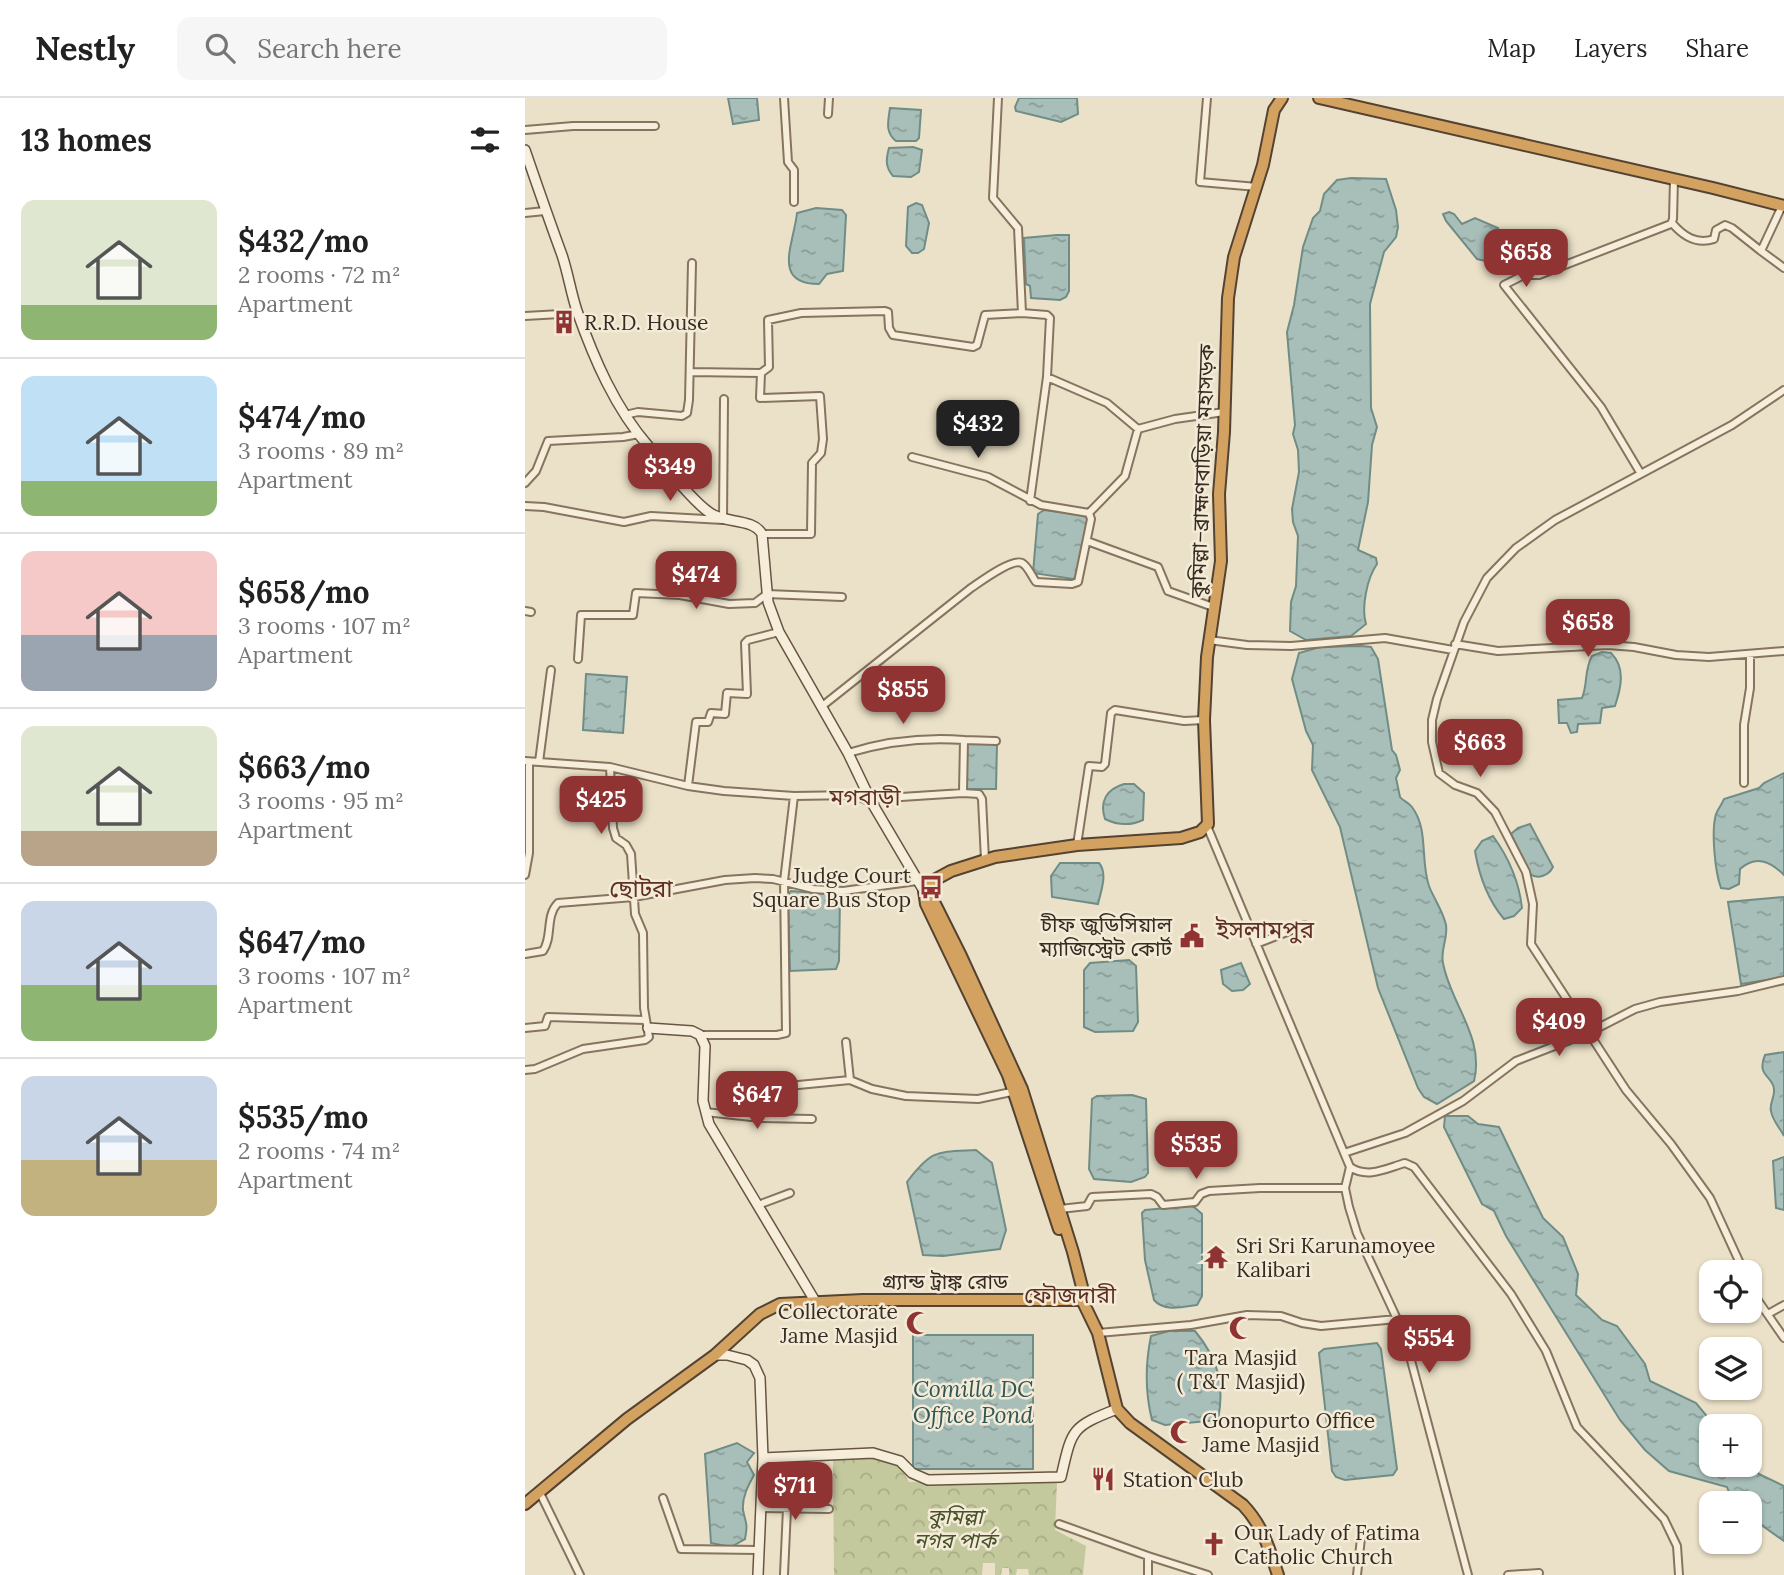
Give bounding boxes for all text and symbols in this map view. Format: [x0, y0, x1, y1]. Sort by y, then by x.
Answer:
search box [177, 17, 667, 80]
text: Nestly [35, 27, 135, 69]
icon: search [201, 29, 239, 67]
text: Search here [257, 32, 402, 65]
text: Map [1487, 33, 1536, 64]
text: Layers [1574, 33, 1647, 64]
text: Share [1685, 33, 1749, 64]
text: 13 homes [21, 121, 152, 159]
icon: filters [466, 121, 504, 159]
text: $432/mo [238, 222, 369, 260]
icon: home [77, 228, 161, 312]
pin: $658 [1485, 230, 1567, 289]
text: $658 [1500, 237, 1552, 266]
text: 2 rooms · 72 m² [238, 260, 401, 289]
text: Apartment [238, 289, 353, 318]
building icon: R.R.D. House [550, 308, 578, 336]
place label: R.R.D. House [584, 309, 708, 336]
street label: কুমিল্লা–ব্রাহ্মণবাড়িয়া মহাসড়ক [1184, 343, 1220, 599]
text: $474/mo [238, 398, 366, 436]
pin: $432 [937, 400, 1019, 460]
icon: home [77, 404, 161, 488]
text: $432 [952, 408, 1004, 437]
text: 3 rooms · 89 m² [238, 436, 404, 465]
pin: $349 [629, 444, 711, 503]
text: $349 [644, 451, 696, 480]
text: Apartment [238, 465, 353, 494]
pin: $474 [655, 552, 737, 611]
text: $474 [671, 559, 721, 588]
text: $658/mo [238, 573, 370, 611]
icon: home [77, 579, 161, 663]
pin: $658 [1547, 600, 1629, 659]
text: $658 [1562, 607, 1614, 636]
text: 3 rooms · 107 m² [238, 611, 411, 640]
text: Apartment [238, 640, 353, 669]
pin: $855 [862, 666, 944, 726]
text: $855 [877, 674, 929, 703]
pin: $663 [1439, 720, 1521, 779]
text: $663 [1454, 727, 1506, 756]
text: $663/mo [238, 748, 370, 786]
icon: home [77, 754, 161, 838]
pin: $425 [560, 776, 642, 836]
district label: মগবাড়ী [828, 782, 902, 811]
text: $425 [576, 784, 626, 813]
text: 3 rooms · 95 m² [238, 786, 404, 815]
text: Apartment [238, 815, 353, 844]
place label: Judge Court Square Bus Stop [752, 862, 912, 913]
district label: ছোটরা [609, 873, 673, 904]
bus stop icon: Judge Court Square Bus Stop [917, 873, 945, 901]
place label: চীফ জুডিসিয়াল ম্যাজিস্ট্রেট কোর্ট [1038, 911, 1173, 962]
district label: ইসলামপুর [1215, 914, 1315, 945]
public building icon: চীফ জুডিসিয়াল ম্যাজিস্ট্রেট কোর্ট [1178, 922, 1206, 950]
text: $647/mo [238, 923, 366, 961]
icon: home [77, 929, 161, 1013]
text: 3 rooms · 107 m² [238, 961, 411, 990]
text: Apartment [238, 990, 353, 1019]
pin: $409 [1518, 998, 1600, 1058]
text: $409 [1532, 1006, 1586, 1035]
pin: $647 [716, 1072, 798, 1131]
text: $647 [732, 1079, 782, 1108]
text: $535/mo [238, 1098, 368, 1136]
icon: home [77, 1104, 161, 1188]
pin: $535 [1155, 1122, 1237, 1181]
text: $535 [1170, 1129, 1222, 1158]
text: 2 rooms · 74 m² [238, 1136, 400, 1165]
text: Apartment [238, 1165, 353, 1194]
place label: Sri Sri Karunamoyee Kalibari [1236, 1232, 1435, 1283]
temple icon: Sri Sri Karunamoyee Kalibari [1202, 1243, 1230, 1271]
map controls [1699, 1260, 1762, 1554]
button: locate [1699, 1260, 1762, 1323]
street label: গ্র্যান্ড ট্রাঙ্ক রোড [882, 1268, 1009, 1295]
district label: ফৌজদারী [1024, 1280, 1117, 1309]
place label: Collectorate Jame Masjid [778, 1298, 898, 1349]
mosque icon: Collectorate Jame Masjid [904, 1309, 932, 1337]
mosque icon: Tara Masjid ( T&T Masjid) [1227, 1314, 1255, 1342]
pin: $554 [1388, 1316, 1470, 1375]
text: $554 [1403, 1323, 1455, 1352]
button: layers [1699, 1337, 1762, 1400]
place label: Tara Masjid ( T&T Masjid) [1177, 1344, 1305, 1395]
water label: Comilla DC Office Pond [913, 1374, 1034, 1429]
place label: Gonopurto Office Jame Masjid [1201, 1407, 1375, 1458]
button: + [1699, 1414, 1762, 1477]
mosque icon: Gonopurto Office Jame Masjid [1168, 1418, 1196, 1446]
pin: $711 [754, 1462, 836, 1522]
restaurant icon: Station Club [1089, 1465, 1117, 1493]
place label: Station Club [1123, 1466, 1243, 1493]
text: $711 [774, 1470, 817, 1499]
button: − [1699, 1491, 1762, 1554]
park label: কুমিল্লা নগর পার্ক [914, 1503, 1000, 1554]
place label: Our Lady of Fatima Catholic Church [1234, 1519, 1420, 1570]
church icon: Our Lady of Fatima Catholic Church [1200, 1530, 1228, 1558]

